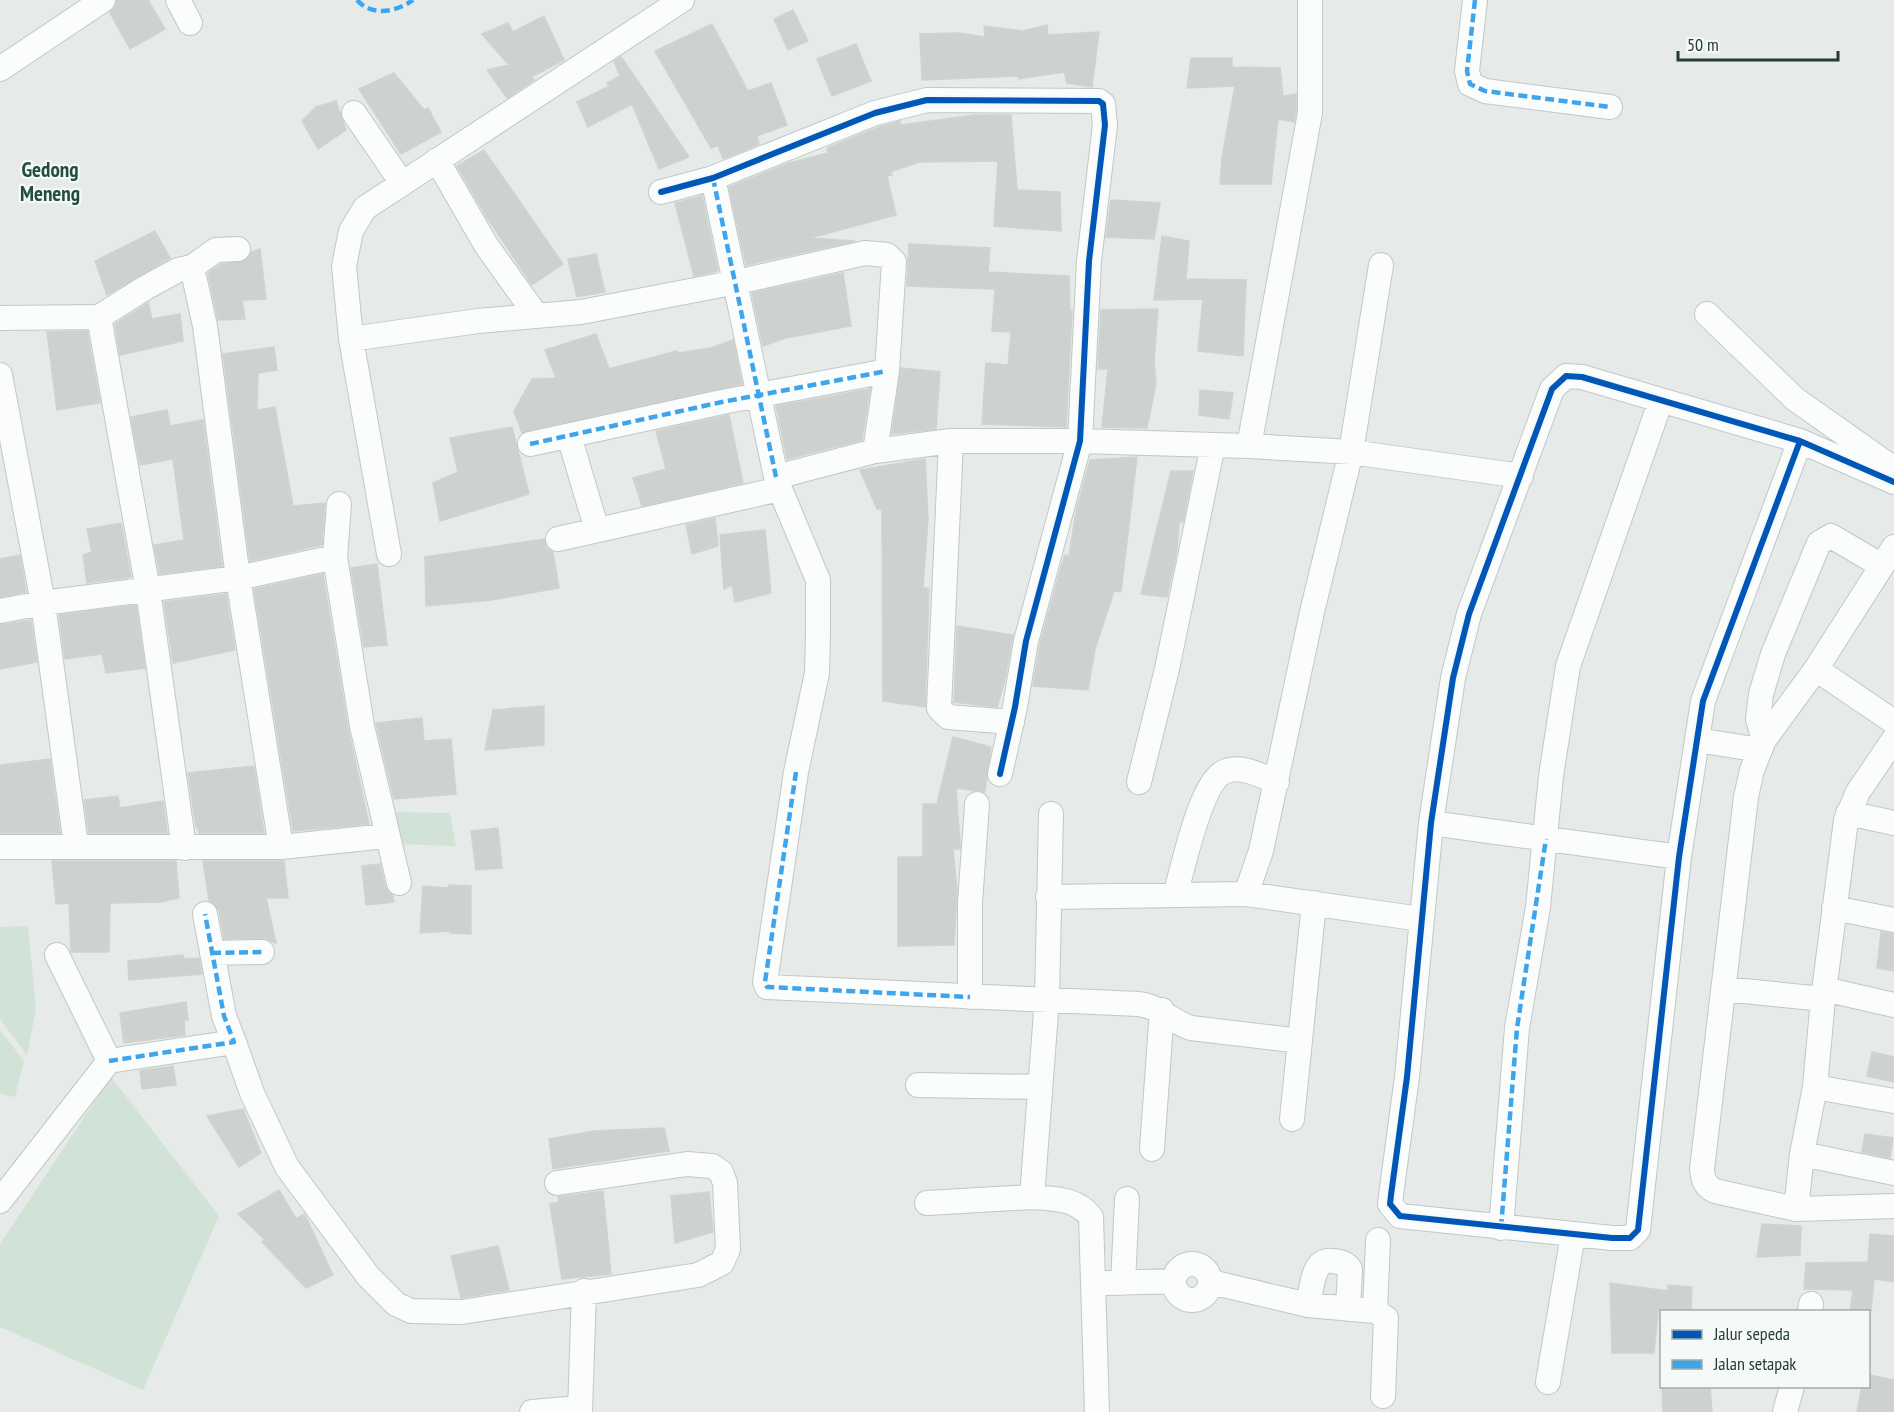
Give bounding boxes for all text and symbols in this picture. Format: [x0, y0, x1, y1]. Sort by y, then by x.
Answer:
scale bar [1678, 24, 1838, 62]
text: 50 m [1687, 33, 1719, 56]
district label: Gedong Meneng [20, 156, 80, 207]
legend [1660, 1310, 1870, 1388]
text: Jalur sepeda [1713, 1322, 1790, 1345]
text: Jalan setapak [1713, 1352, 1796, 1375]

